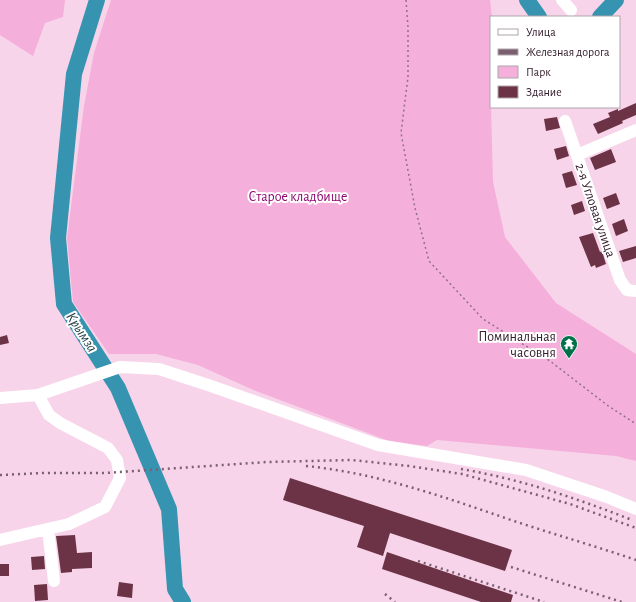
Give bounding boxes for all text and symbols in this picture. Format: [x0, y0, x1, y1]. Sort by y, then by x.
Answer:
legend [490, 16, 620, 108]
text: Улица [526, 26, 556, 38]
text: Железная дорога [526, 46, 610, 58]
text: Парк [526, 66, 551, 78]
text: Здание [526, 86, 562, 98]
street label: 2-я Угловая улица [572, 161, 618, 260]
park label: Старое кладбище [249, 190, 347, 204]
water label: Крымза [63, 310, 100, 355]
place label: Поминальная часовня [478, 330, 556, 360]
temple icon: Поминальная часовня [559, 334, 579, 359]

